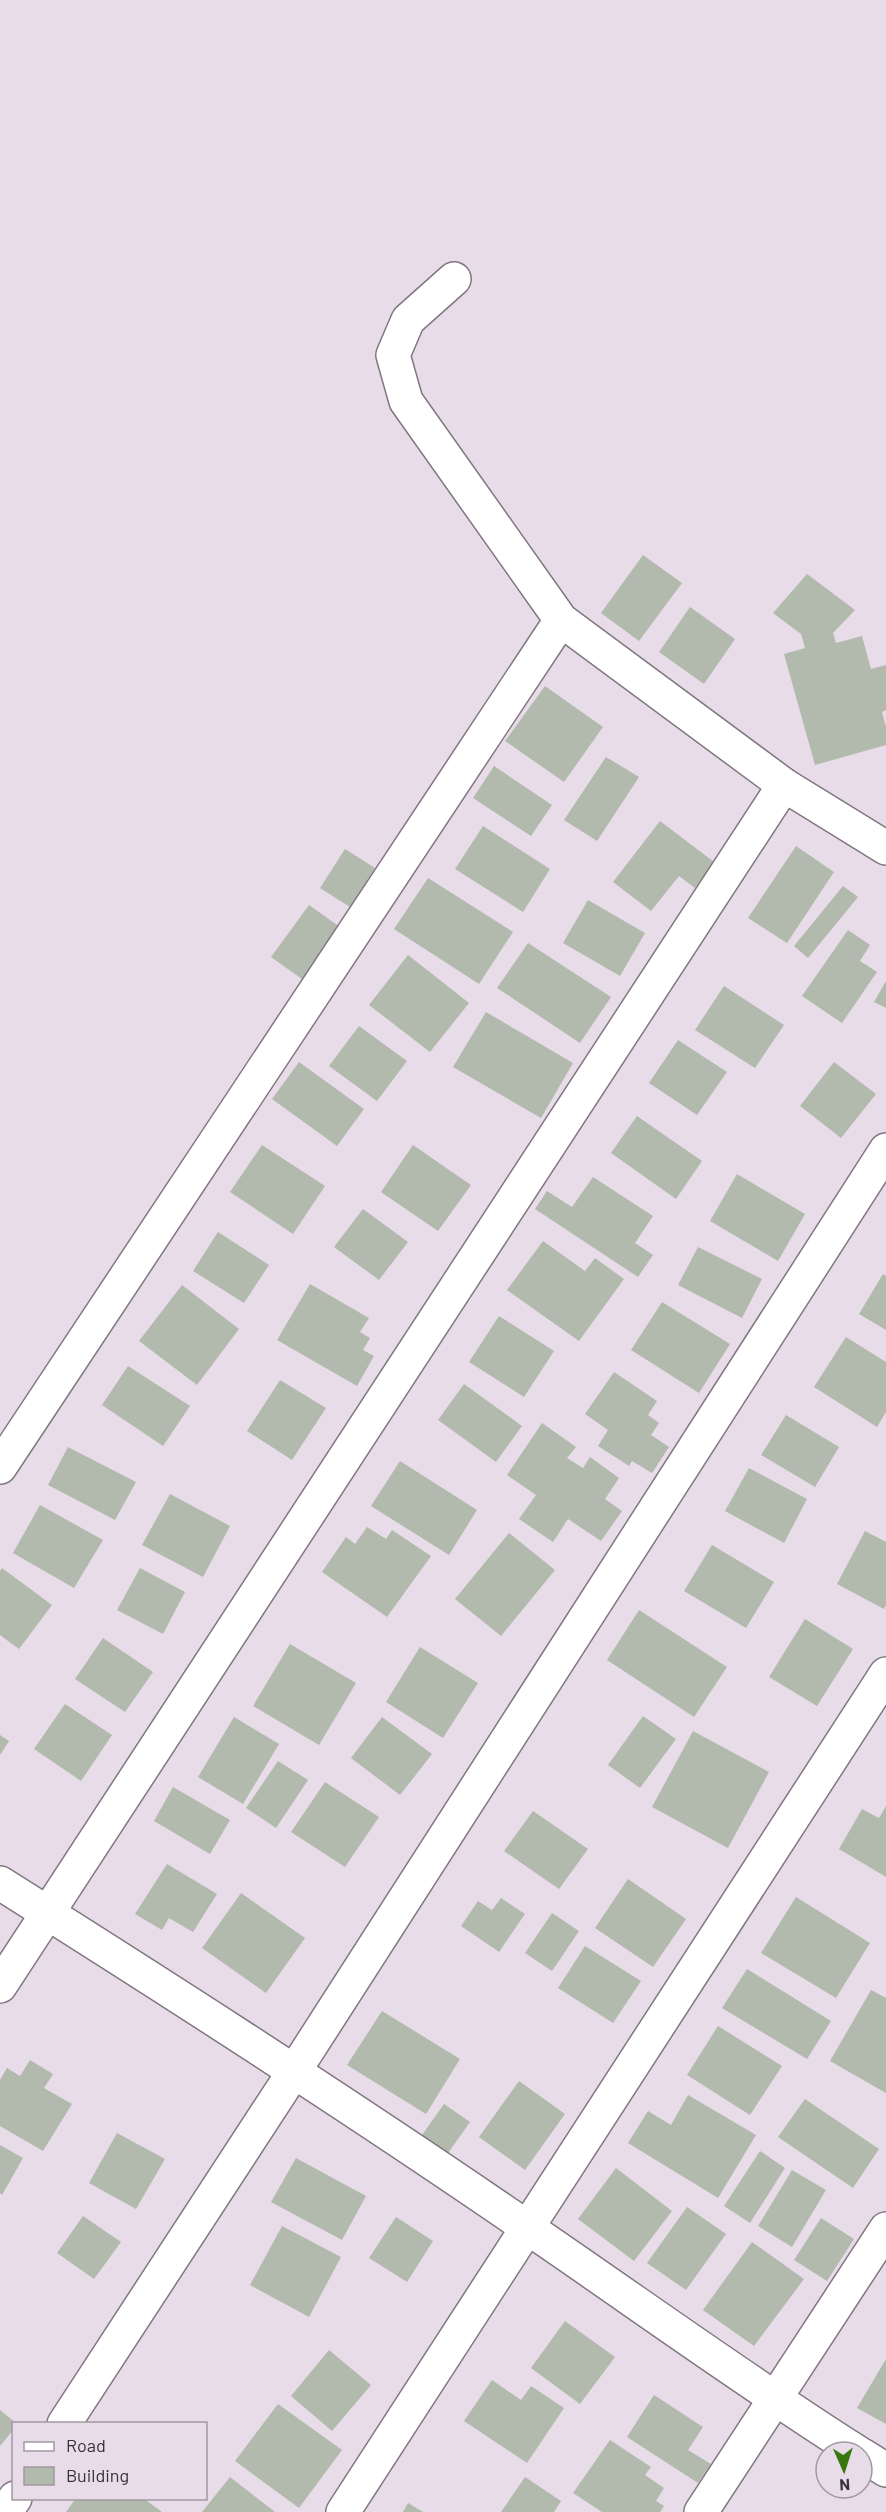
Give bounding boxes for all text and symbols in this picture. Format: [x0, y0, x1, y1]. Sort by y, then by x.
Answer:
legend [12, 2422, 207, 2500]
text: Road [66, 2434, 106, 2456]
north arrow [814, 2440, 874, 2500]
text: Building [66, 2464, 129, 2486]
text: N [839, 2476, 851, 2495]

